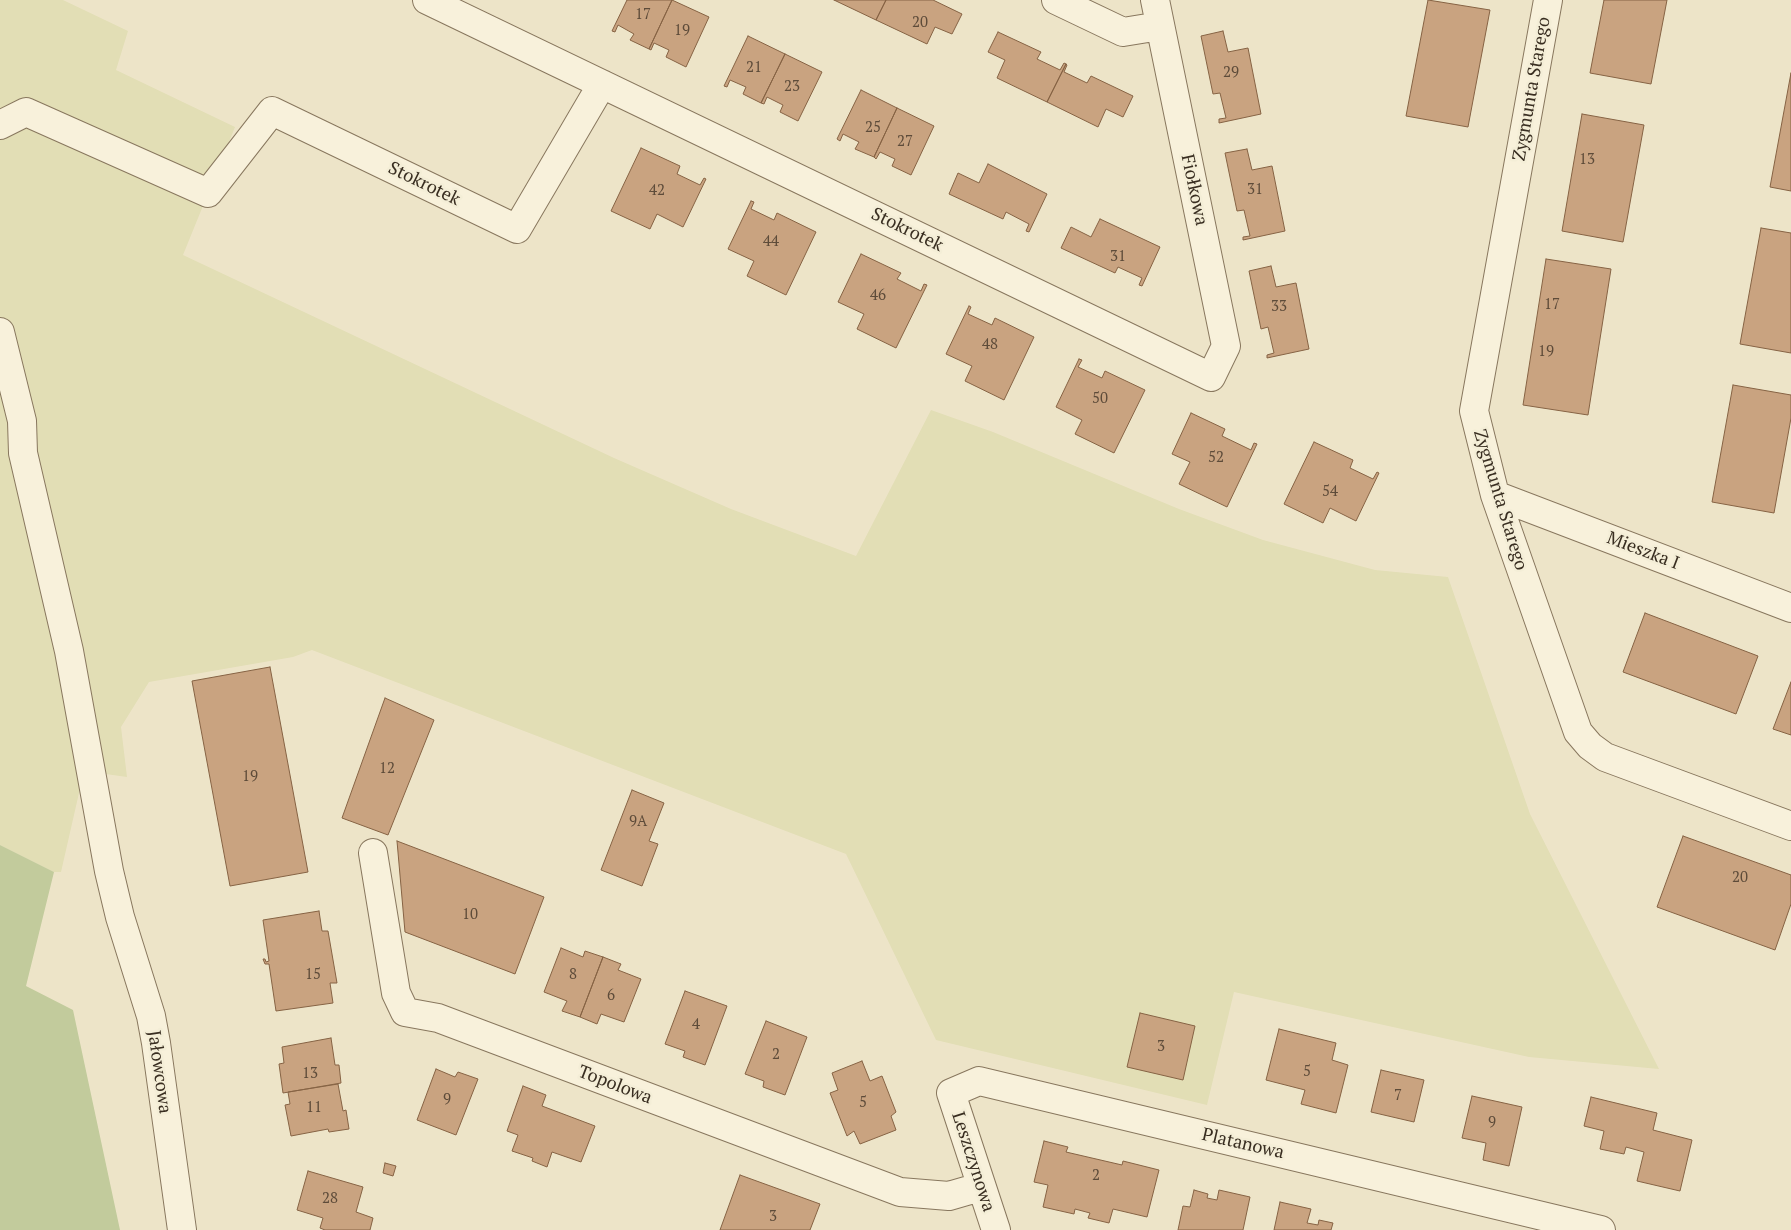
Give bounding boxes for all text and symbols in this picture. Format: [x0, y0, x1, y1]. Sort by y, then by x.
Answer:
house number: 17 [635, 6, 651, 24]
house number: 20 [912, 14, 928, 32]
street label: Zygmunta Starego [1509, 15, 1555, 163]
house number: 19 [674, 22, 690, 40]
house number: 21 [746, 59, 762, 77]
house number: 29 [1223, 64, 1239, 82]
house number: 23 [784, 78, 800, 96]
house number: 25 [865, 119, 881, 137]
house number: 27 [897, 133, 913, 151]
house number: 13 [1579, 151, 1595, 169]
street label: Fiołkowa [1176, 153, 1212, 227]
street label: Stokrotek [385, 157, 463, 211]
house number: 31 [1247, 181, 1263, 199]
house number: 42 [649, 182, 665, 200]
street label: Stokrotek [868, 203, 946, 257]
house number: 44 [763, 233, 779, 251]
house number: 31 [1110, 248, 1126, 266]
house number: 46 [870, 287, 886, 305]
house number: 17 [1544, 296, 1560, 314]
house number: 33 [1271, 298, 1287, 316]
house number: 48 [982, 336, 998, 354]
house number: 19 [1538, 343, 1554, 361]
house number: 50 [1092, 390, 1108, 408]
street label: Zygmunta Starego [1468, 427, 1532, 573]
house number: 52 [1208, 449, 1224, 467]
house number: 54 [1322, 483, 1338, 501]
street label: Mieszka I [1604, 527, 1682, 575]
house number: 12 [379, 760, 395, 778]
house number: 19 [242, 768, 258, 786]
house number: 9A [629, 813, 647, 831]
house number: 20 [1732, 869, 1748, 887]
house number: 10 [462, 906, 478, 924]
house number: 15 [305, 966, 321, 984]
house number: 8 [569, 966, 577, 984]
house number: 6 [607, 987, 615, 1005]
house number: 4 [692, 1016, 700, 1034]
street label: Jałowcowa [142, 1029, 176, 1115]
house number: 3 [1157, 1038, 1165, 1056]
house number: 2 [772, 1046, 780, 1064]
street label: Topolowa [575, 1061, 655, 1109]
house number: 5 [1303, 1063, 1311, 1081]
house number: 13 [302, 1065, 318, 1083]
house number: 7 [1394, 1087, 1402, 1105]
house number: 9 [443, 1091, 451, 1109]
house number: 5 [859, 1094, 867, 1112]
house number: 11 [306, 1099, 322, 1117]
street label: Leszczynowa [947, 1109, 999, 1215]
house number: 9 [1488, 1114, 1496, 1132]
street label: Platanowa [1200, 1124, 1286, 1164]
house number: 2 [1092, 1167, 1100, 1185]
house number: 28 [322, 1190, 338, 1208]
house number: 3 [769, 1208, 777, 1226]

